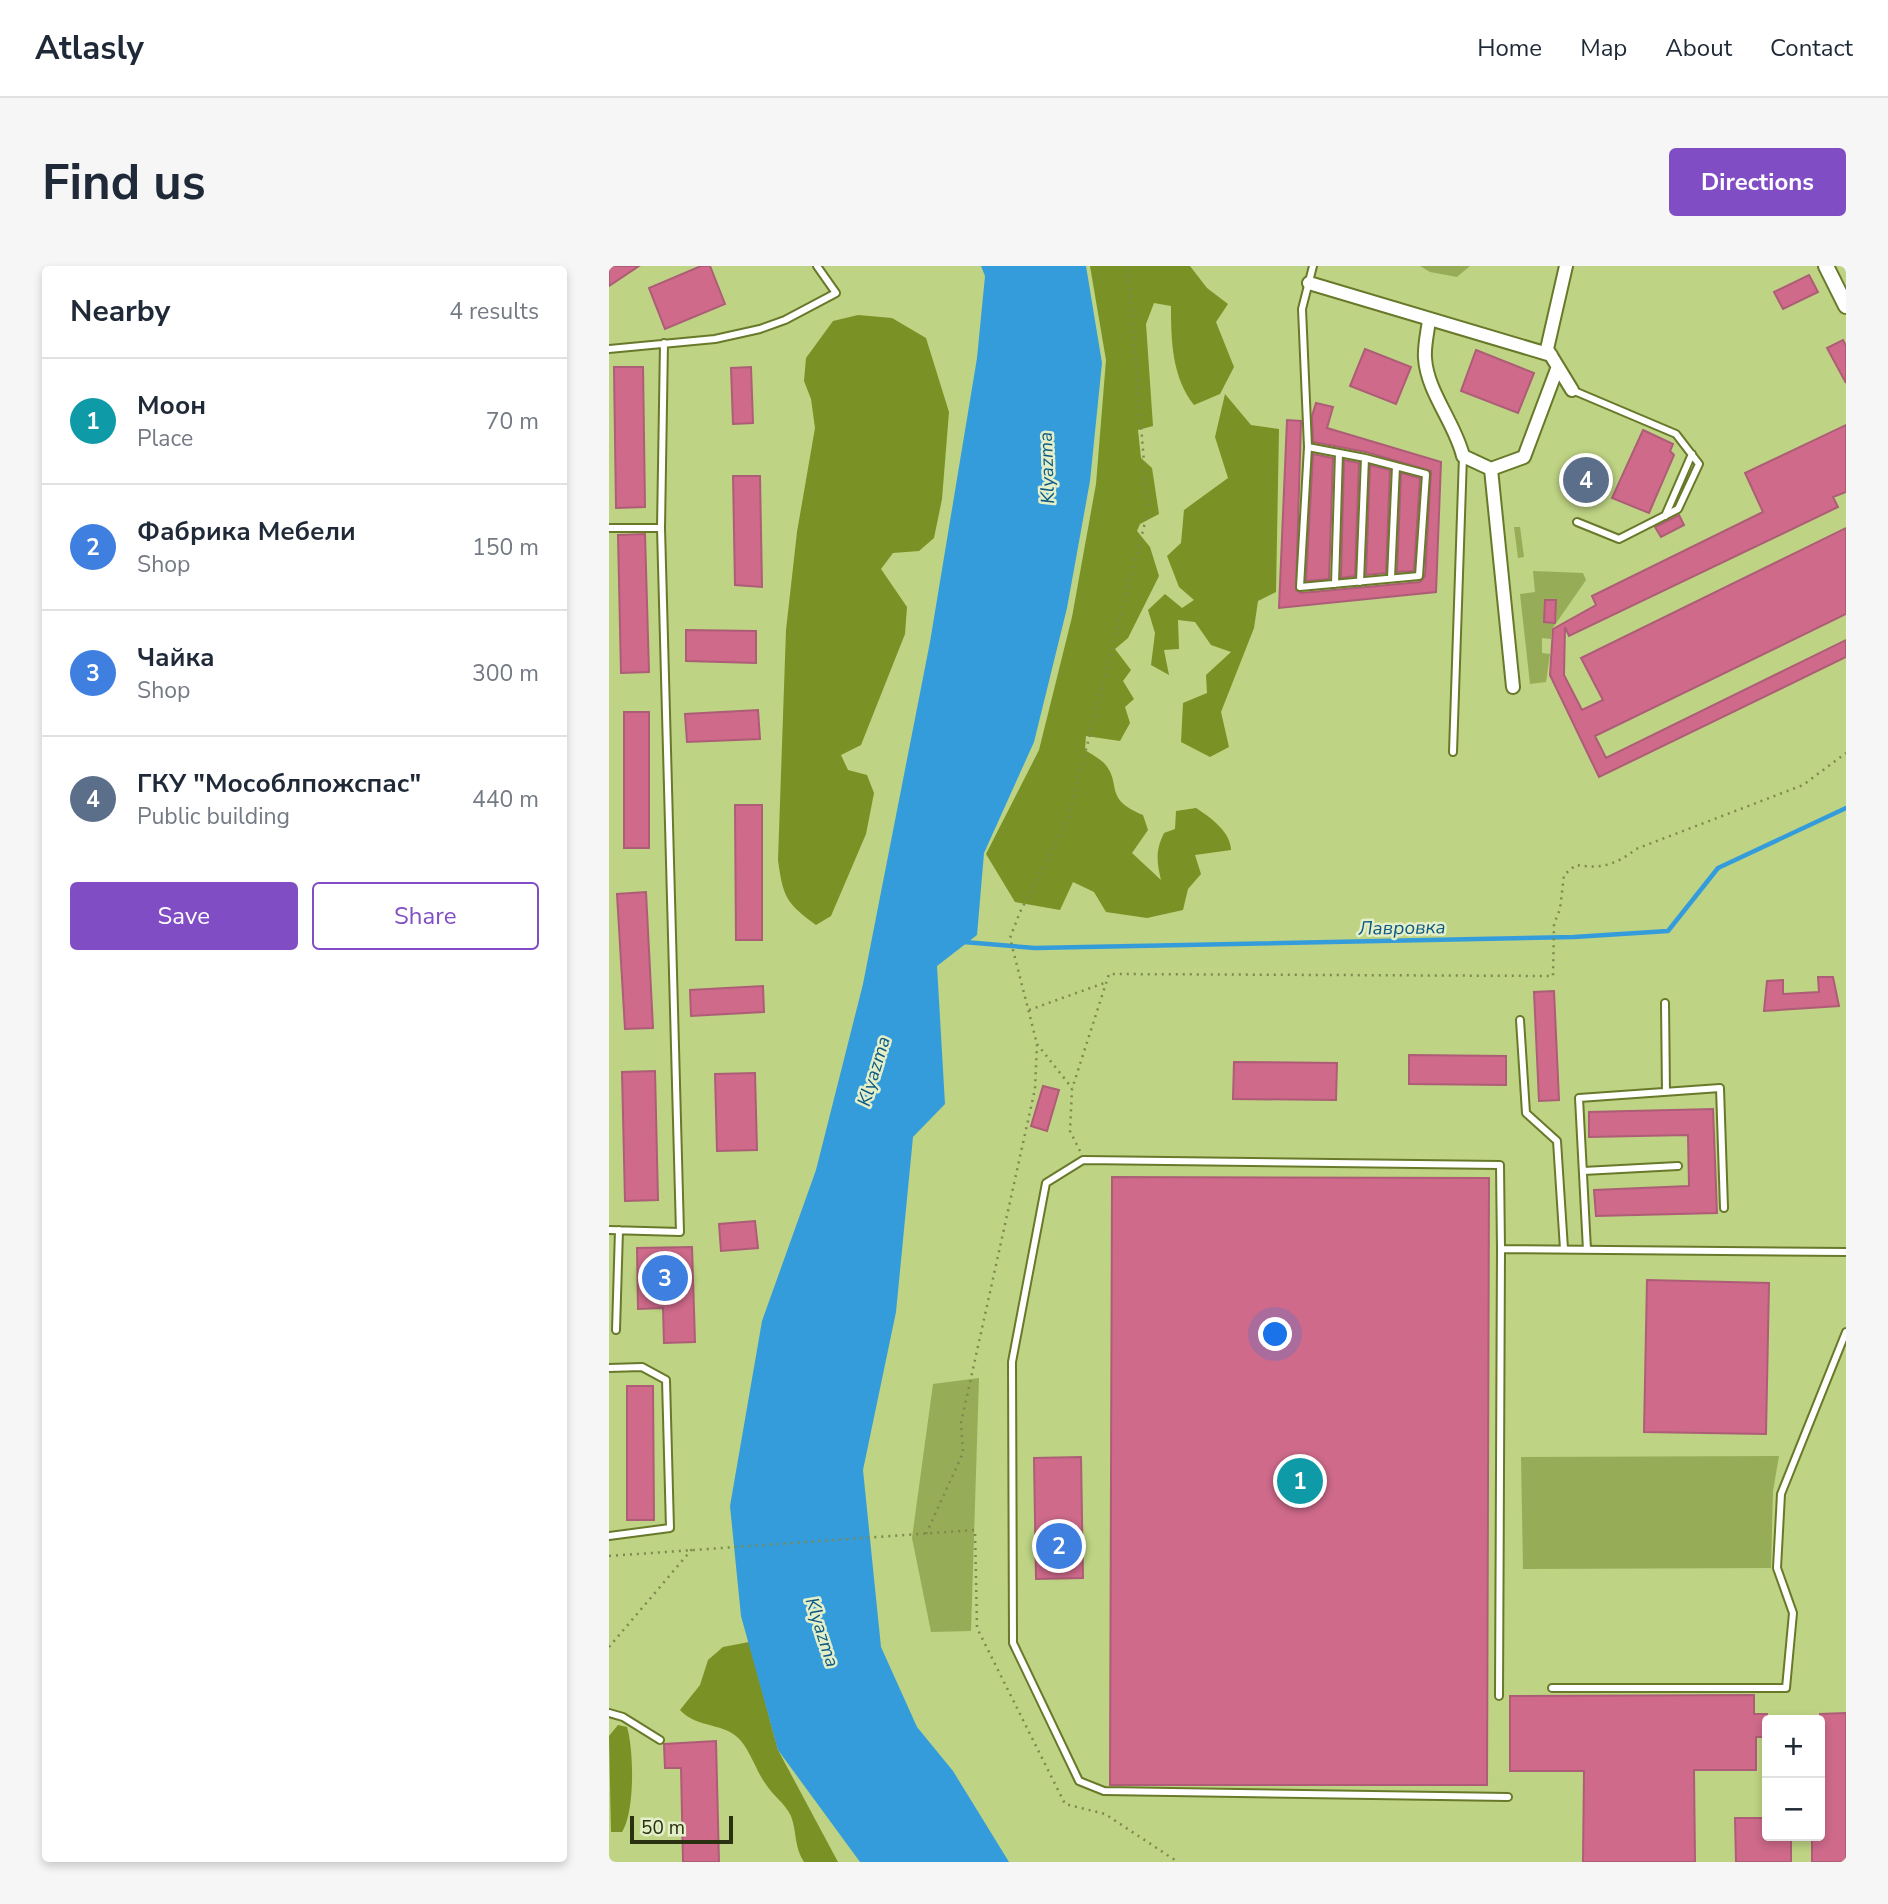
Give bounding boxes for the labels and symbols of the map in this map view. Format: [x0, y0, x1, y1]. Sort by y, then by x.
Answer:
water label: Klyazma [1033, 432, 1061, 504]
pin: 4 [1563, 454, 1609, 506]
water label: Лавровка [1357, 914, 1446, 942]
water label: Klyazma [851, 1033, 897, 1110]
pin: 3 [642, 1252, 688, 1304]
your location [1258, 1317, 1292, 1351]
pin: 1 [1277, 1455, 1323, 1507]
pin: 2 [1036, 1520, 1082, 1572]
water label: Klyazma [799, 1594, 846, 1671]
scale bar [630, 1813, 733, 1845]

